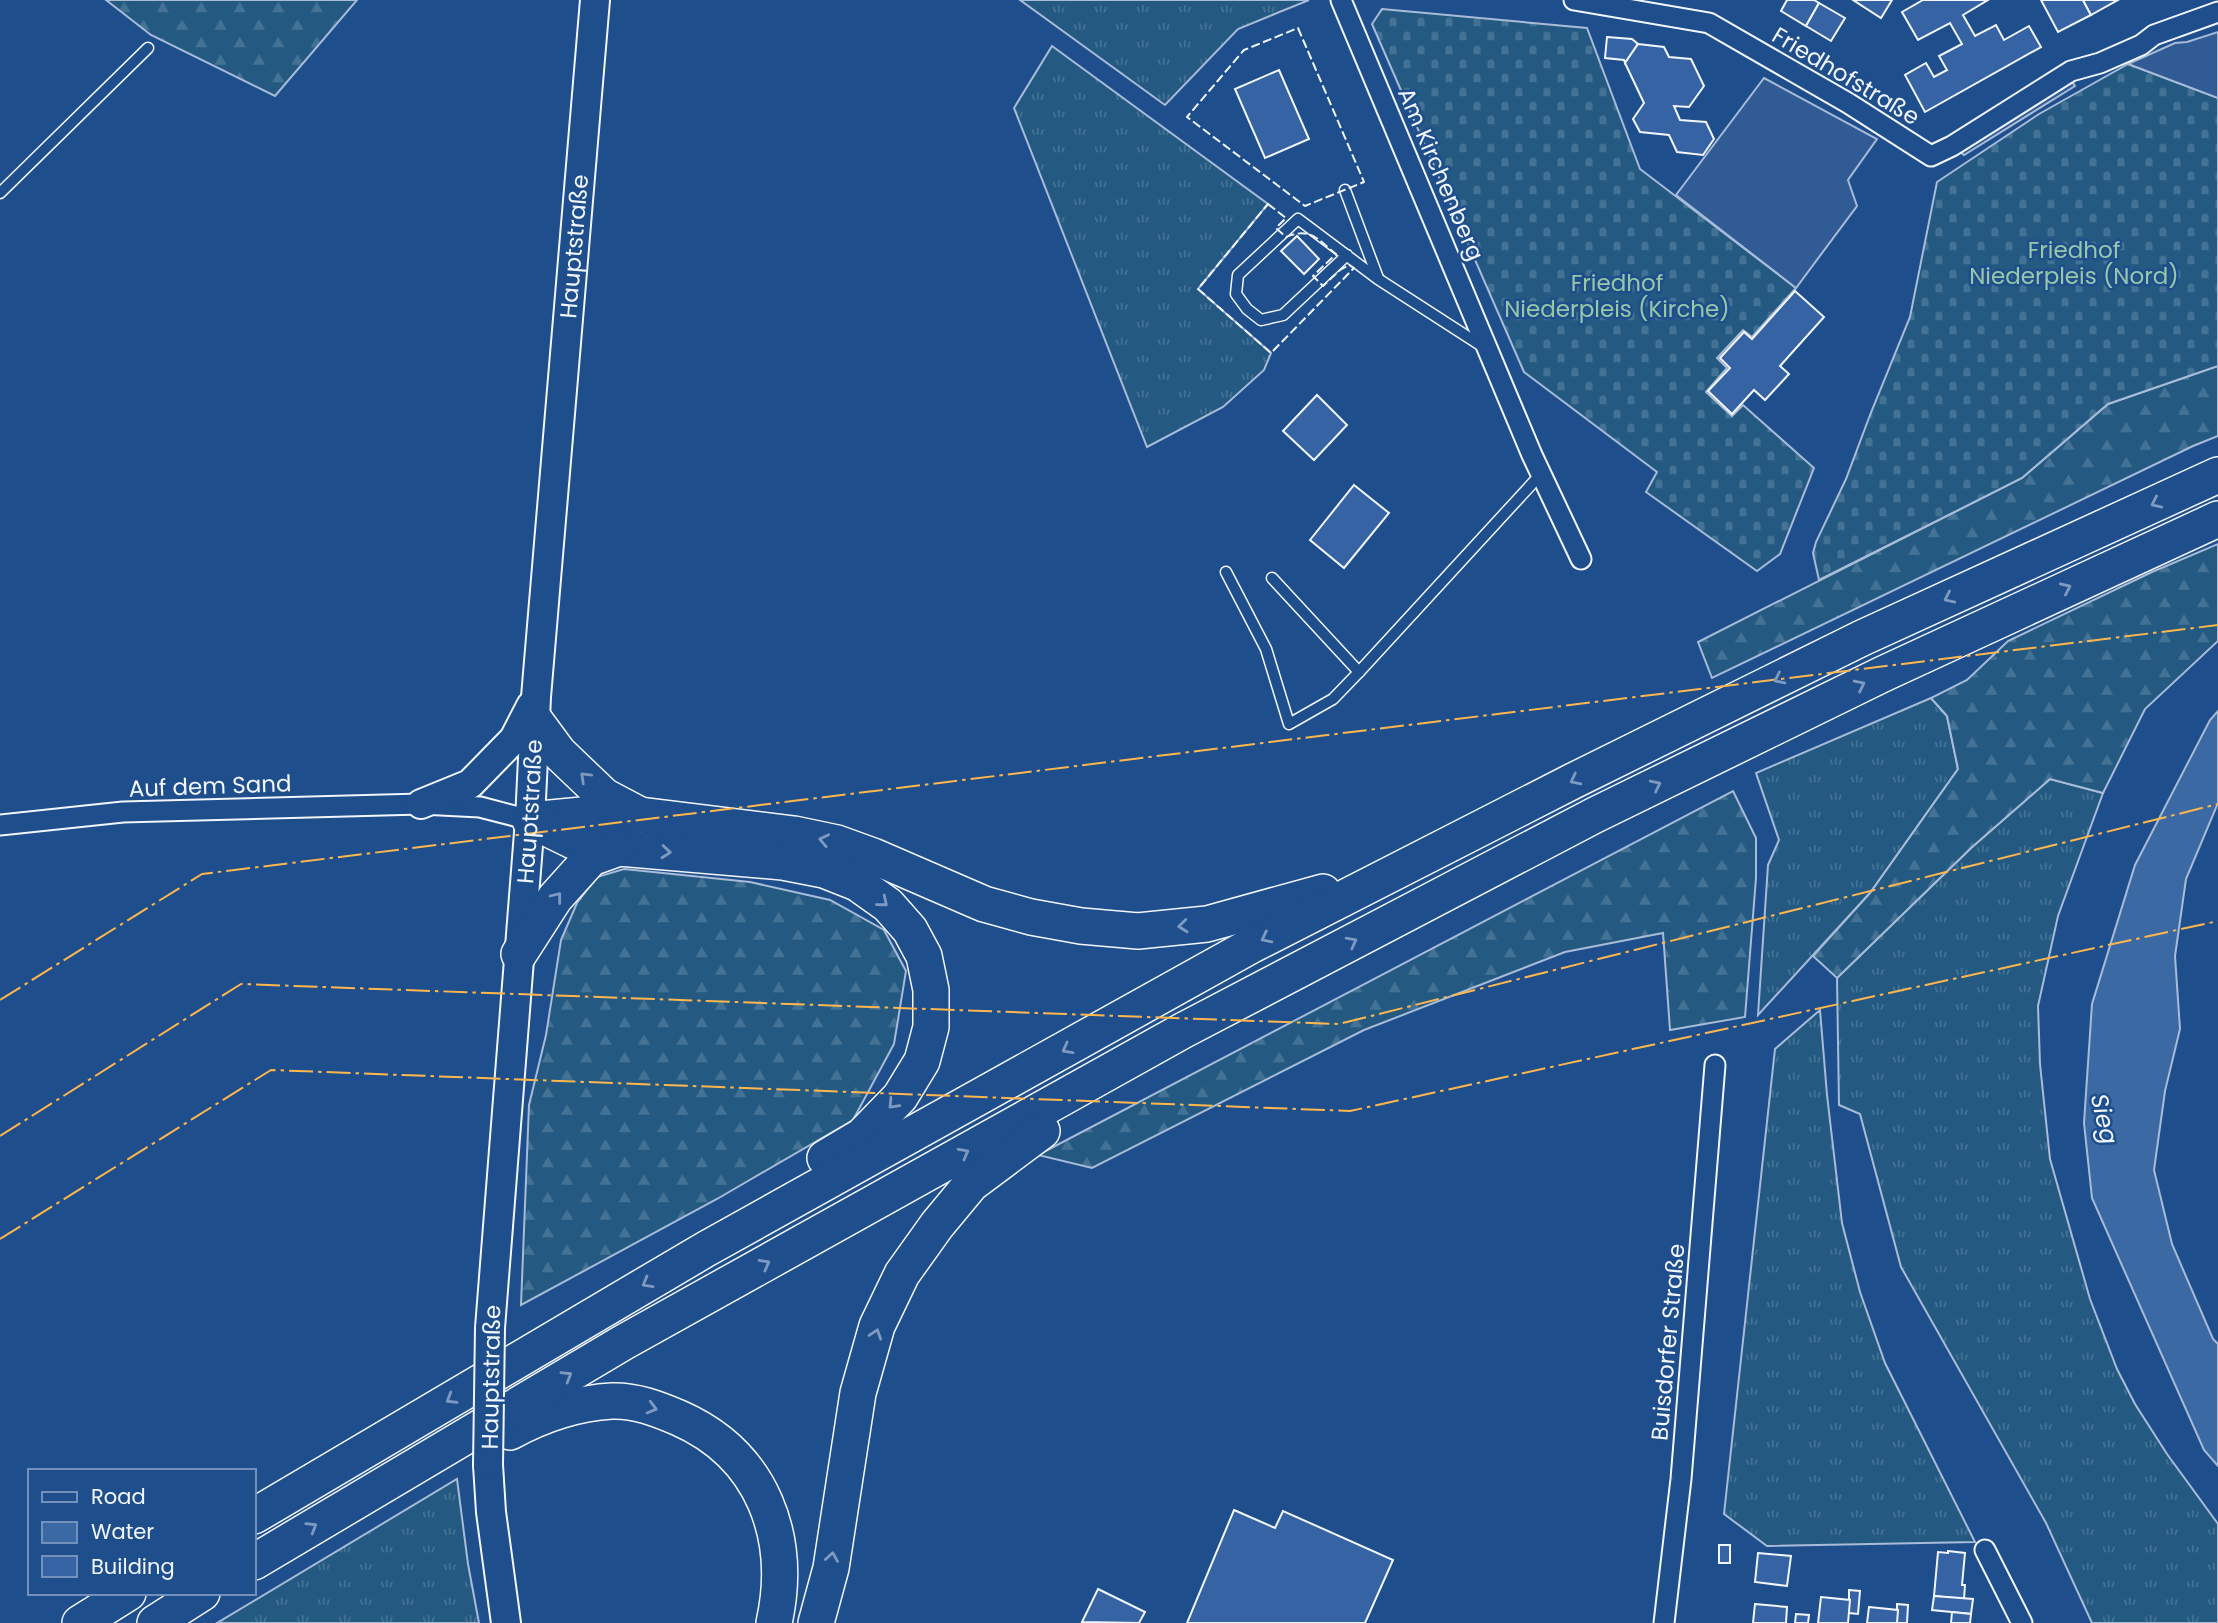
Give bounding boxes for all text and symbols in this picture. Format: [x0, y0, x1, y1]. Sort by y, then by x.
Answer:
street label: Friedhofstraße [1766, 19, 1926, 133]
street label: Am Kirchenberg [1390, 83, 1492, 265]
street label: Hauptstraße [552, 173, 596, 320]
park label: Friedhof Niederpleis (Nord) [1969, 234, 2179, 292]
park label: Friedhof Niederpleis (Kirche) [1504, 267, 1730, 325]
one-way arrow [2151, 494, 2163, 508]
one-way arrow [2059, 583, 2072, 597]
one-way arrow [1944, 590, 1956, 604]
one-way arrow [1774, 671, 1786, 685]
one-way arrow [1853, 679, 1865, 693]
street label: Hauptstraße [509, 739, 550, 885]
street label: Auf dem Sand [128, 767, 292, 805]
one-way arrow [1570, 771, 1582, 785]
one-way arrow [580, 772, 593, 785]
one-way arrow [1649, 779, 1661, 793]
one-way arrow [818, 834, 830, 849]
one-way arrow [661, 844, 672, 859]
one-way arrow [548, 893, 561, 905]
one-way arrow [875, 894, 888, 907]
one-way arrow [1178, 918, 1189, 933]
one-way arrow [1261, 930, 1273, 944]
one-way arrow [1345, 936, 1358, 950]
one-way arrow [1061, 1041, 1074, 1054]
water label: Sieg [2083, 1090, 2126, 1147]
one-way arrow [889, 1096, 902, 1109]
one-way arrow [957, 1148, 969, 1161]
street label: Buisdorfer Straße [1643, 1242, 1693, 1442]
one-way arrow [758, 1259, 770, 1272]
one-way arrow [642, 1275, 655, 1288]
street label: Hauptstraße [474, 1304, 508, 1450]
one-way arrow [867, 1328, 882, 1340]
one-way arrow [560, 1371, 573, 1384]
one-way arrow [446, 1390, 459, 1403]
one-way arrow [646, 1400, 658, 1414]
legend [28, 1469, 256, 1595]
text: Road [91, 1482, 146, 1511]
text: Water [91, 1517, 154, 1546]
one-way arrow [305, 1523, 318, 1536]
one-way arrow [824, 1551, 839, 1563]
text: Building [91, 1552, 175, 1581]

